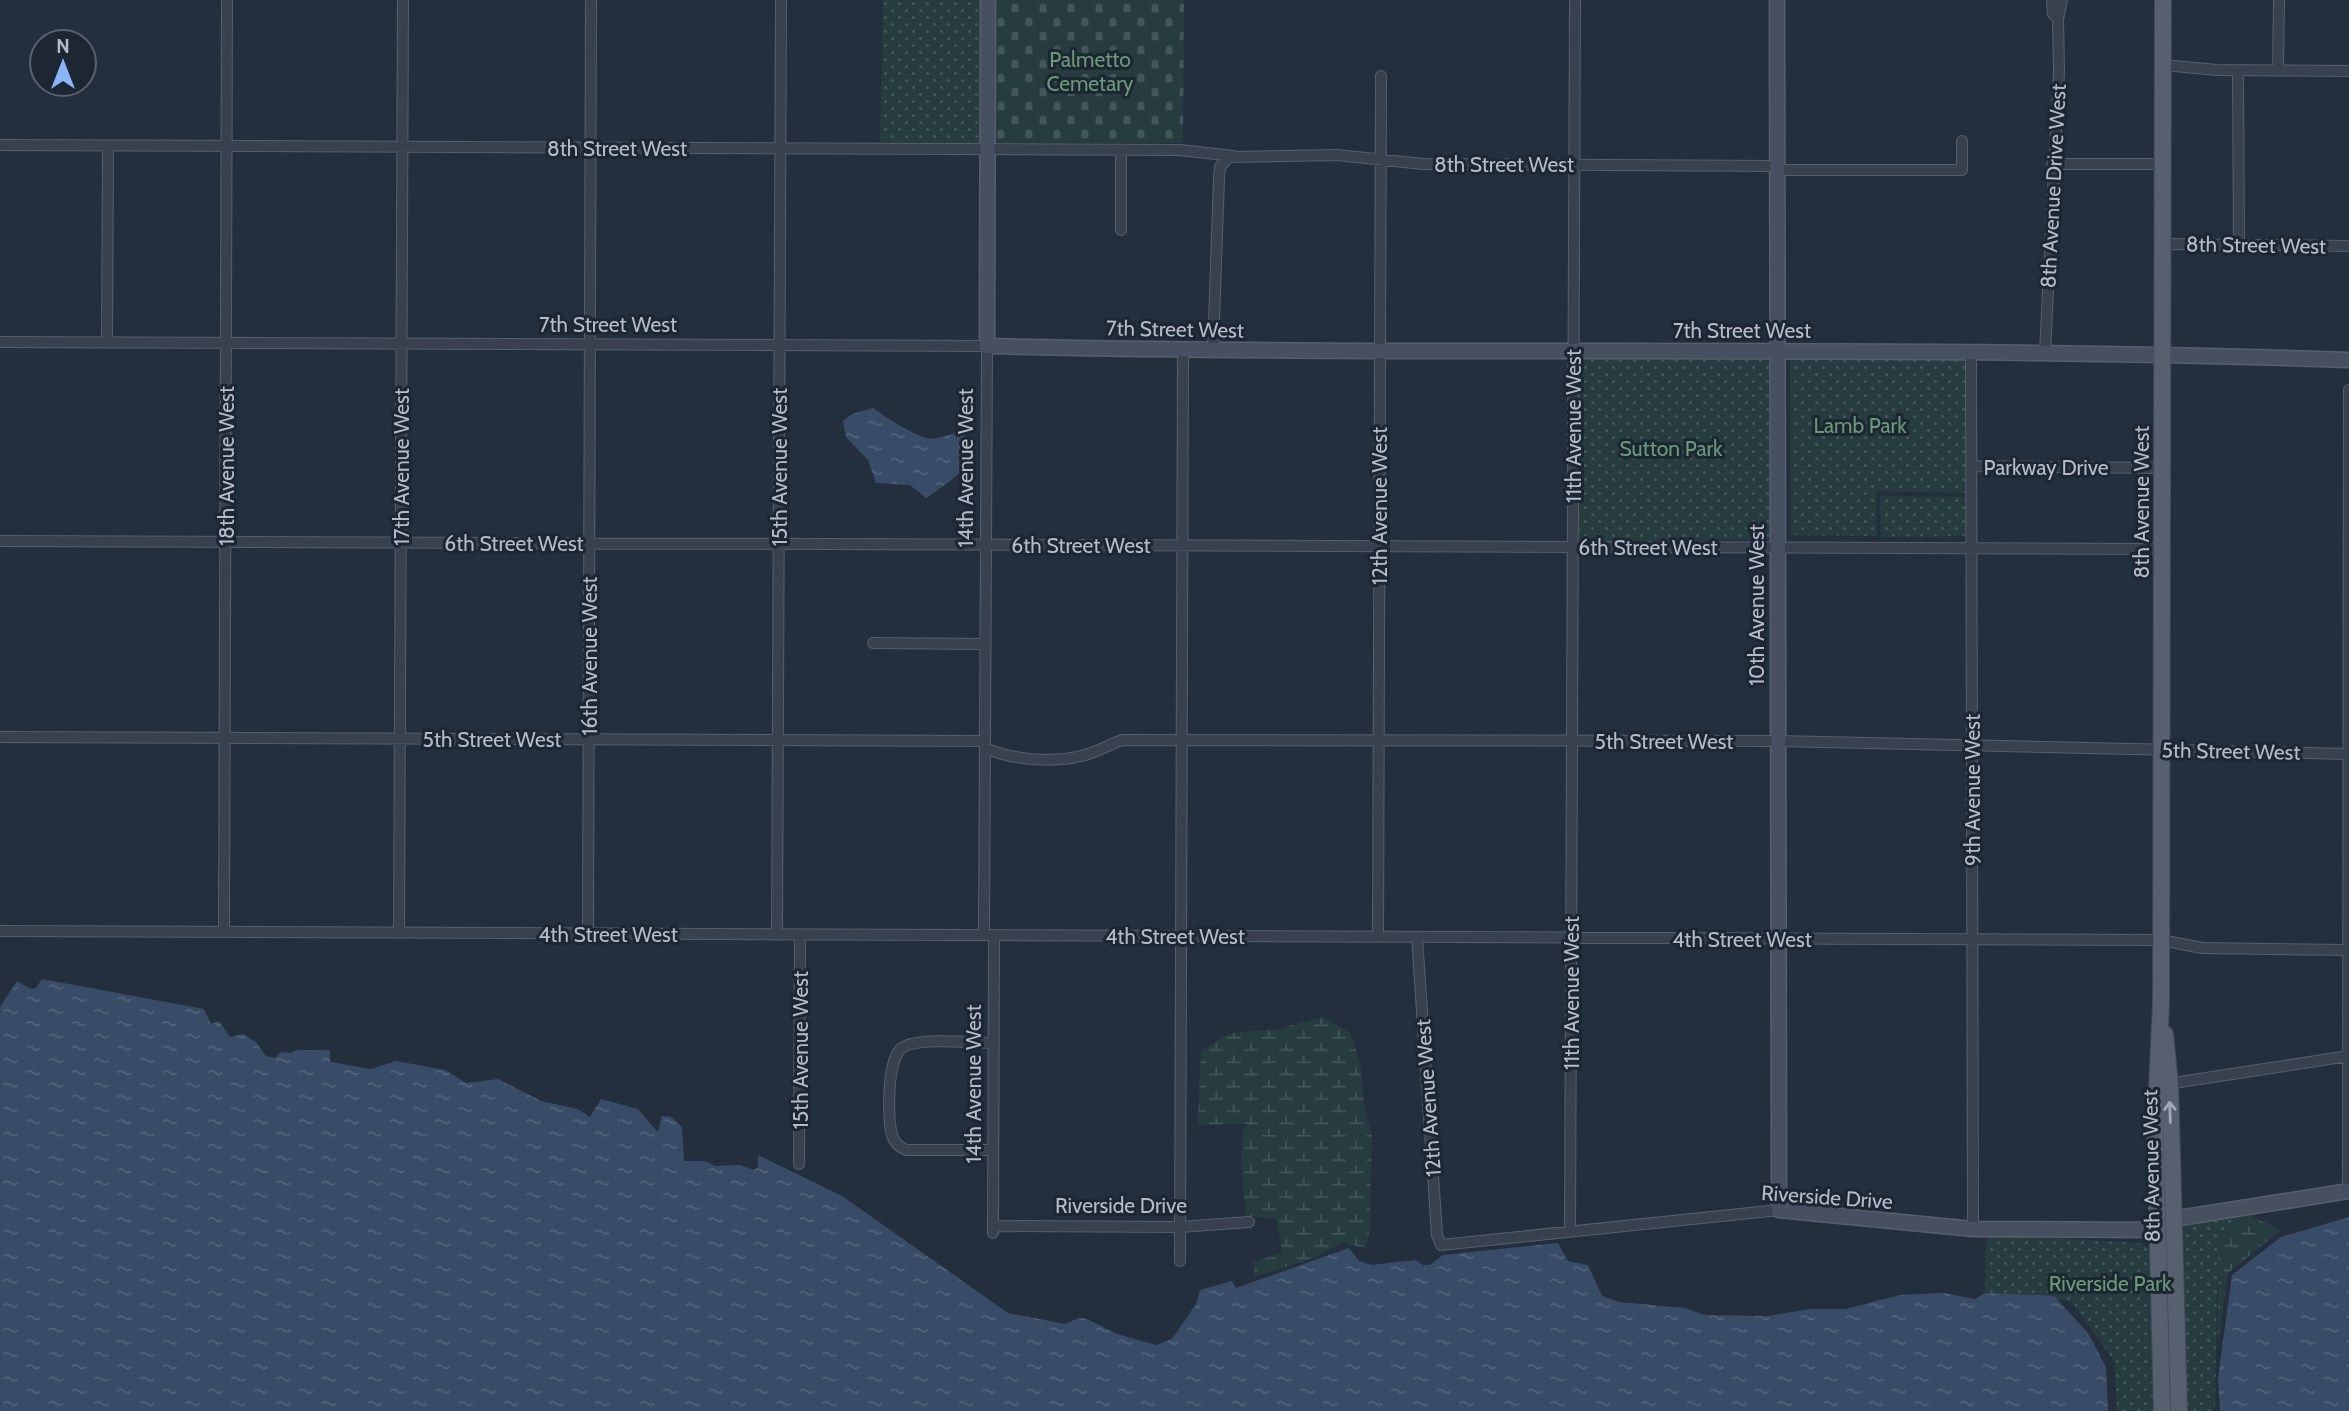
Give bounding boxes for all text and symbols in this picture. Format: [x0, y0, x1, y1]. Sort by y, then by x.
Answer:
north arrow [28, 28, 98, 98]
text: N [56, 35, 70, 58]
park label: Palmetto Cemetary [1047, 47, 1134, 96]
street label: 8th Avenue Drive West [2035, 83, 2071, 289]
street label: 8th Street West [547, 136, 687, 161]
street label: 8th Street West [1434, 152, 1574, 177]
street label: 8th Street West [2186, 231, 2326, 259]
street label: 7th Street West [539, 312, 677, 337]
street label: 7th Street West [1106, 315, 1244, 343]
street label: 7th Street West [1673, 318, 1811, 343]
street label: 11th Avenue West [1561, 349, 1586, 503]
street label: 18th Avenue West [214, 386, 239, 546]
street label: 17th Avenue West [389, 388, 414, 546]
street label: 15th Avenue West [767, 388, 792, 546]
street label: 14th Avenue West [953, 388, 978, 548]
park label: Lamb Park [1813, 413, 1907, 438]
street label: 8th Avenue West [2129, 426, 2154, 578]
street label: 12th Avenue West [1367, 427, 1392, 585]
park label: Sutton Park [1619, 436, 1723, 461]
street label: Parkway Drive [1983, 455, 2109, 480]
street label: 10th Avenue West [1744, 524, 1769, 686]
street label: 6th Street West [444, 531, 584, 556]
street label: 6th Street West [1011, 533, 1151, 558]
street label: 6th Street West [1578, 535, 1718, 560]
street label: 16th Avenue West [577, 577, 602, 735]
street label: 9th Avenue West [1960, 714, 1985, 866]
street label: 5th Street West [423, 727, 561, 752]
street label: 5th Street West [1595, 729, 1733, 754]
street label: 5th Street West [2161, 737, 2301, 765]
street label: 11th Avenue West [1559, 916, 1584, 1070]
street label: 4th Street West [538, 922, 678, 947]
street label: 4th Street West [1105, 924, 1245, 949]
street label: 4th Street West [1672, 927, 1812, 952]
street label: 15th Avenue West [788, 971, 813, 1129]
street label: 14th Avenue West [961, 1004, 986, 1164]
street label: 12th Avenue West [1410, 1018, 1446, 1178]
street label: 8th Avenue West [2137, 1089, 2165, 1243]
one-way arrow [2164, 1101, 2177, 1124]
street label: Riverside Drive [1760, 1180, 1894, 1214]
street label: Riverside Drive [1055, 1193, 1187, 1218]
park label: Riverside Park [2049, 1271, 2172, 1296]

